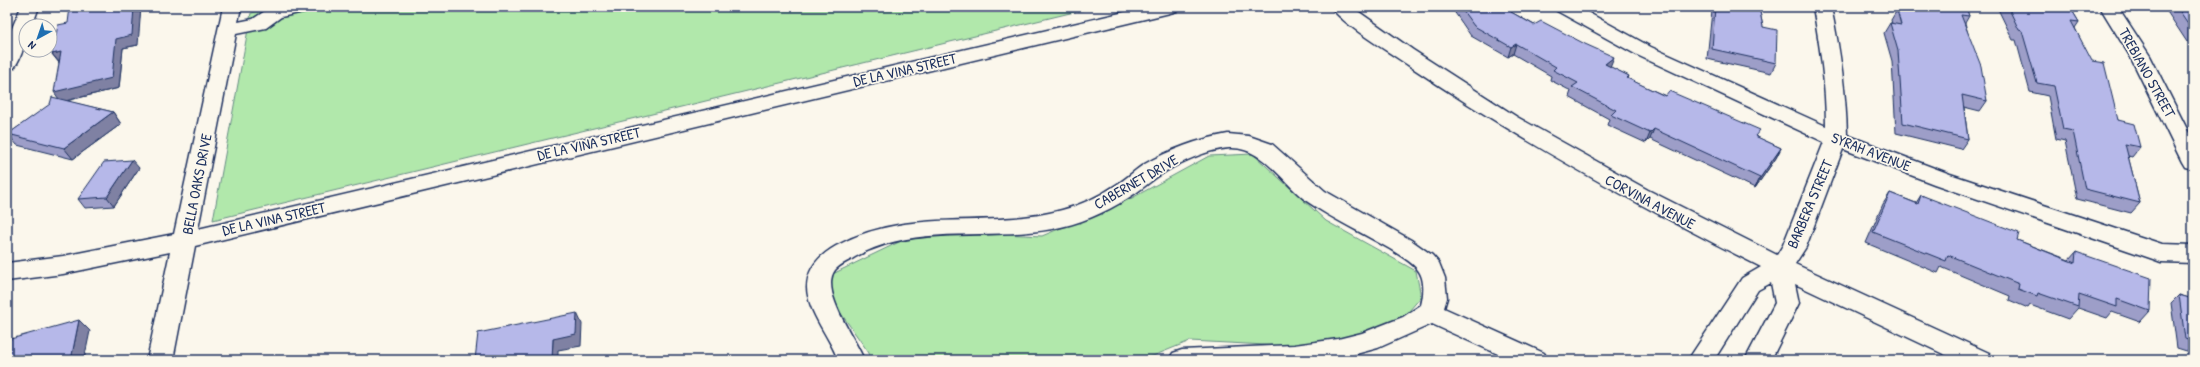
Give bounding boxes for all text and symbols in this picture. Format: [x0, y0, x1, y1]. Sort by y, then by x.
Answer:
north arrow [18, 18, 58, 58]
street label: TREBIANO STREET [2114, 24, 2181, 122]
text: N [25, 38, 38, 53]
street label: DE LA VINA STREET [851, 47, 959, 92]
street label: DE LA VINA STREET [535, 121, 643, 166]
street label: SYRAH AVENUE [1829, 127, 1914, 176]
street label: BELLA OAKS DRIVE [176, 131, 217, 236]
street label: CABERNET DRIVE [1090, 149, 1182, 214]
street label: BARBERA STREET [1781, 155, 1838, 251]
street label: CORVINA AVENUE [1601, 169, 1699, 234]
street label: DE LA VINA STREET [220, 196, 328, 241]

